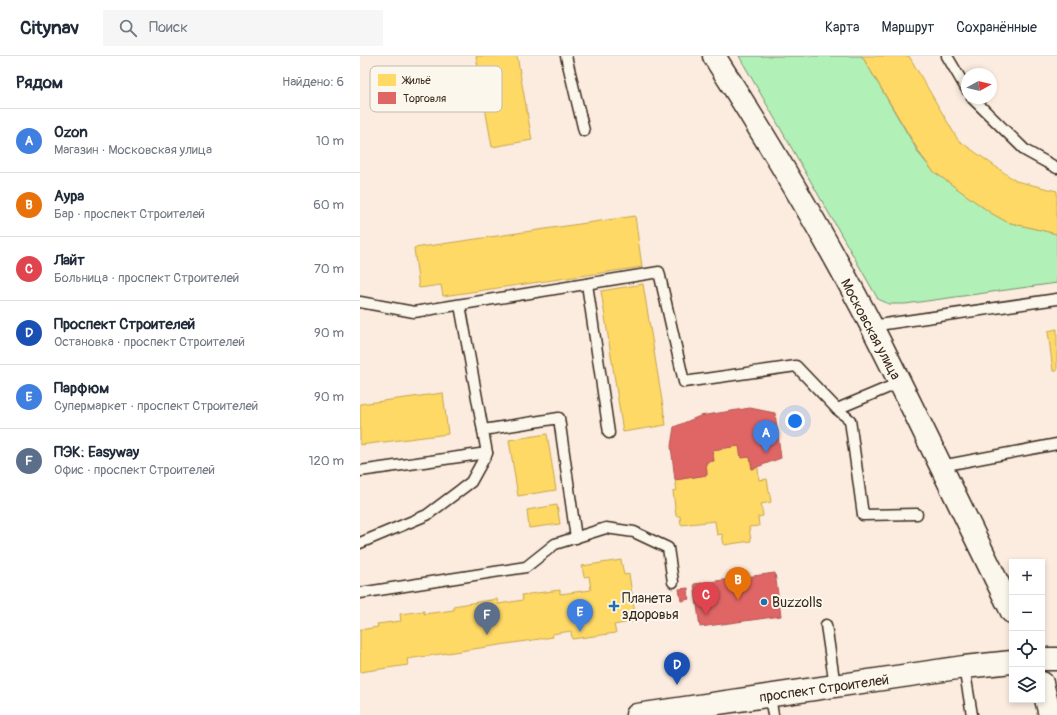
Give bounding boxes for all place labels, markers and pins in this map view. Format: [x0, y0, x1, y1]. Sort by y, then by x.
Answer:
pin: A [753, 420, 779, 453]
pin: B [725, 567, 751, 600]
pin: C [693, 582, 719, 615]
place label: Планета здоровья [622, 590, 679, 623]
place label: Buzzolls [772, 594, 823, 611]
marker: Buzzolls [759, 597, 769, 607]
pin: E [567, 599, 593, 632]
marker: Планета здоровья [609, 601, 619, 611]
pin: F [474, 602, 500, 635]
pin: D [664, 652, 690, 685]

